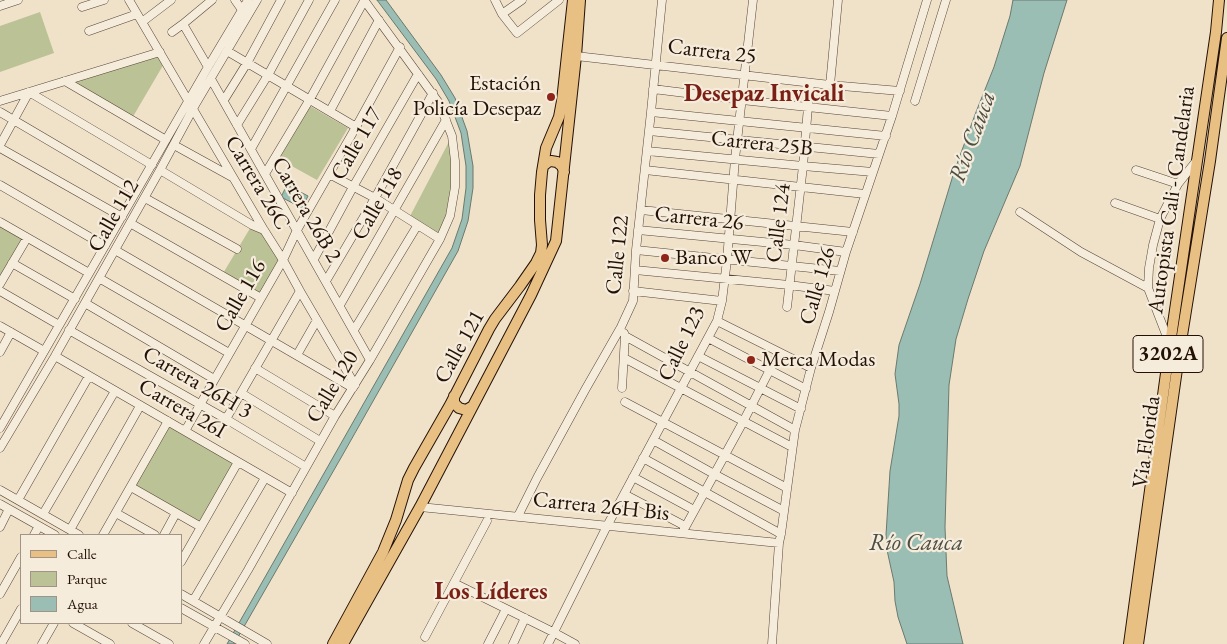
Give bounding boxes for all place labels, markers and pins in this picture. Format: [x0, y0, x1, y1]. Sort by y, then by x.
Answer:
place label: Estación Policía Desepaz [413, 71, 541, 122]
marker: Estación Policía Desepaz [545, 91, 557, 103]
place label: Banco W [675, 245, 752, 271]
marker: Banco W [659, 252, 671, 264]
place label: Merca Modas [761, 347, 875, 373]
marker: Merca Modas [745, 354, 757, 366]

